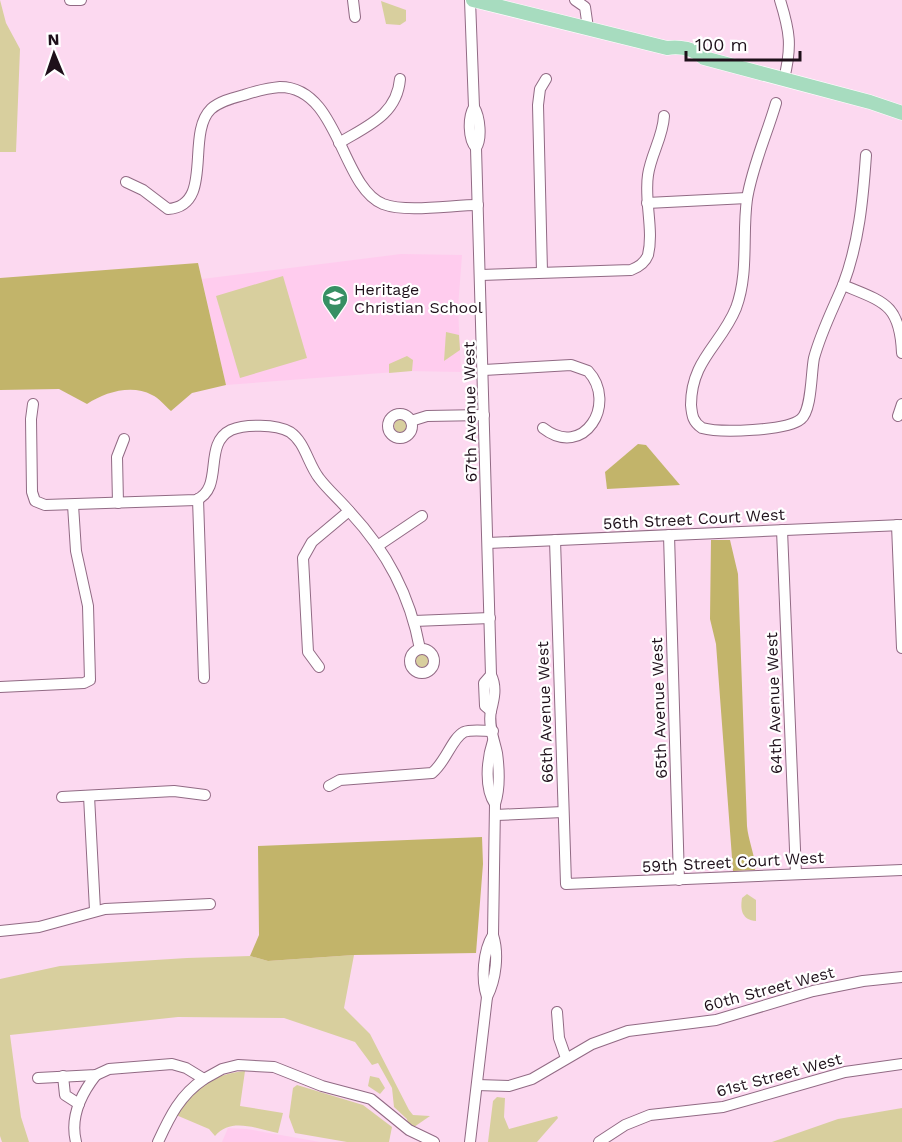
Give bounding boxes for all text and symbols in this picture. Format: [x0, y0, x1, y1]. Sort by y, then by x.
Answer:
north arrow [24, 24, 84, 84]
scale bar [686, 24, 800, 62]
text: N [47, 30, 60, 49]
text: 100 m [695, 34, 748, 55]
place label: Heritage Christian School [354, 280, 483, 317]
school or university icon: Heritage Christian School [320, 283, 350, 321]
street label: 67th Avenue West [459, 341, 481, 483]
street label: 56th Street Court West [603, 505, 786, 533]
street label: 64th Avenue West [762, 632, 786, 774]
street label: 65th Avenue West [647, 637, 671, 779]
street label: 66th Avenue West [533, 641, 557, 783]
street label: 59th Street Court West [641, 848, 825, 876]
street label: 60th Street West [702, 962, 837, 1016]
street label: 61st Street West [714, 1049, 844, 1101]

